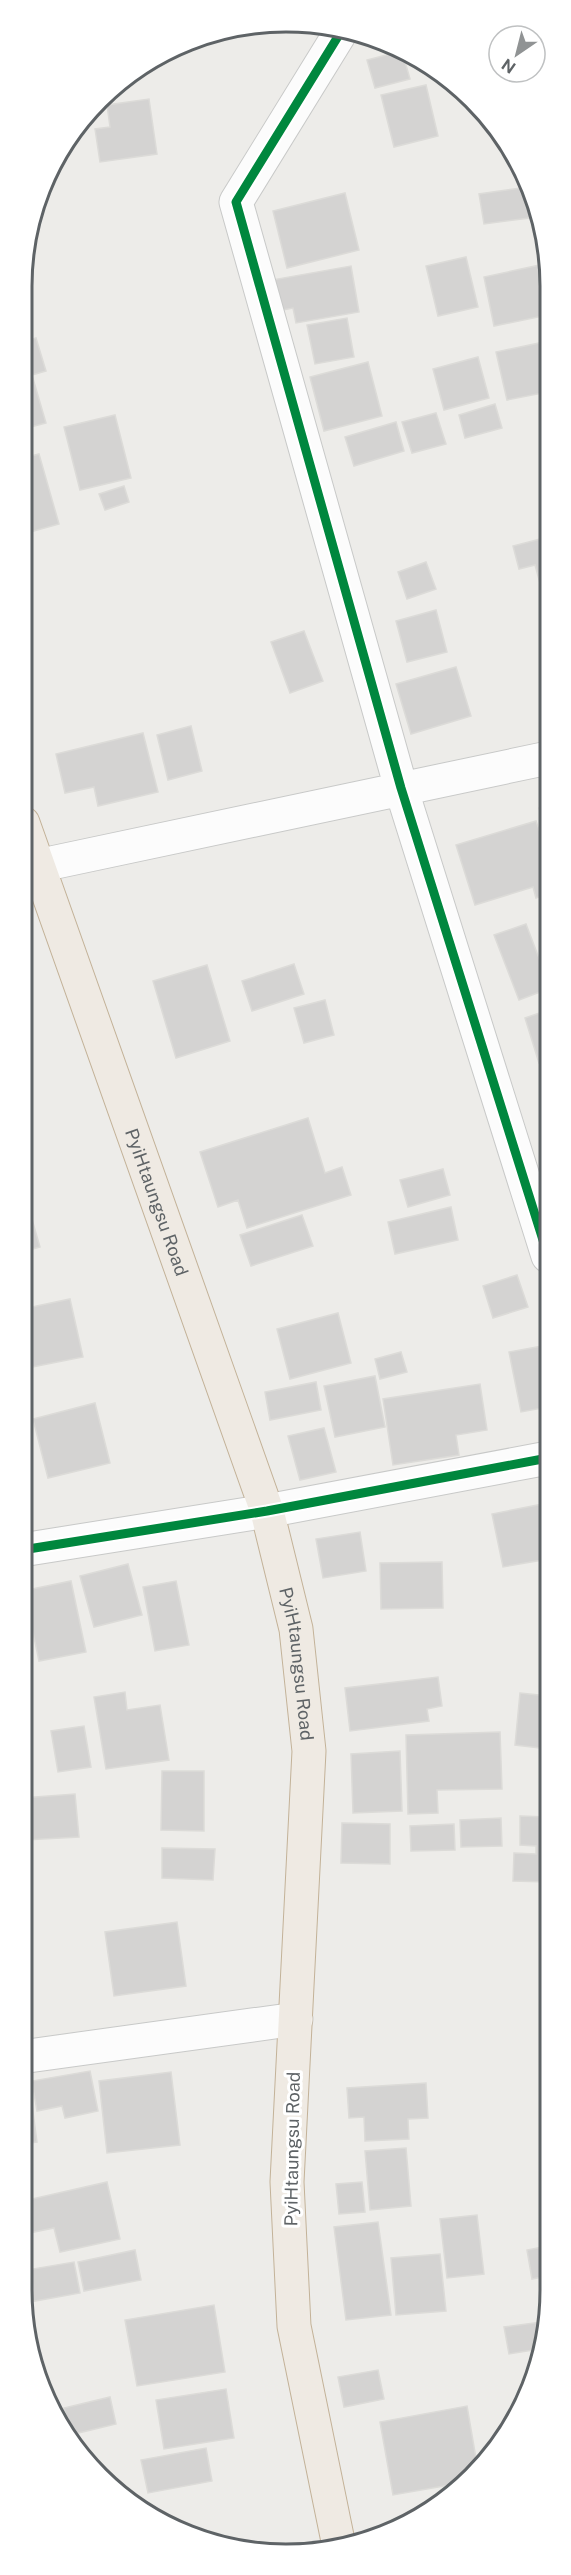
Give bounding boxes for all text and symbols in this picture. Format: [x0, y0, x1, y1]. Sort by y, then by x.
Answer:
north arrow [487, 24, 547, 84]
text: N [498, 55, 519, 77]
street label: PyiHtaungsu Road [122, 1125, 193, 1278]
street label: PyiHtaungsu Road [276, 1585, 318, 1742]
street label: PyiHtaungsu Road [280, 2071, 304, 2227]

